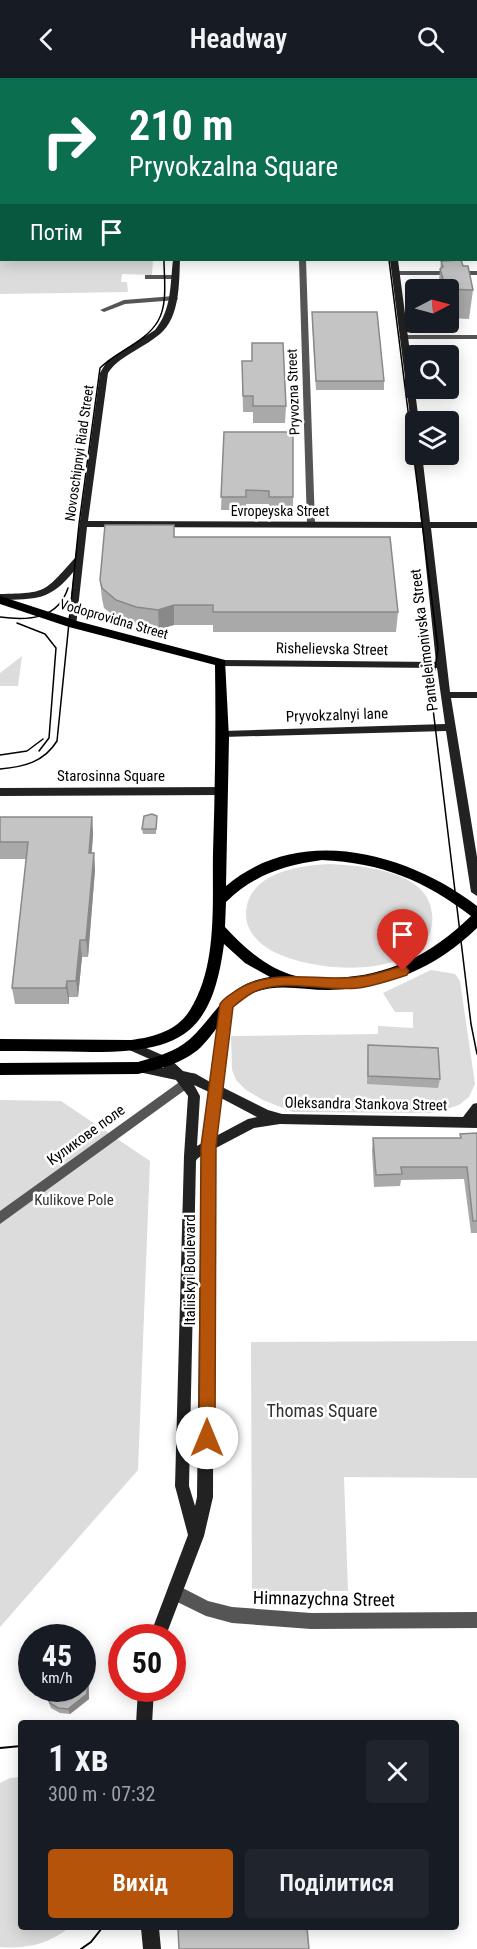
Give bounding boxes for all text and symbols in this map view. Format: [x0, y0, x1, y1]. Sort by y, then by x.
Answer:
icon: back [30, 23, 63, 56]
text: Headway [190, 23, 287, 55]
icon: search [414, 23, 447, 56]
text: 210 m [129, 101, 234, 150]
icon: right [30, 102, 108, 180]
text: Pryvokzalna Square [129, 151, 338, 183]
icon: arrive [95, 216, 128, 249]
text: Потім [30, 220, 83, 245]
north arrow [405, 279, 459, 333]
map controls [405, 279, 459, 465]
button: search [405, 345, 459, 399]
street label: Pryvozna Street [283, 349, 303, 435]
street label: Novoschipnyi Riad Street [62, 384, 96, 522]
button: layers [405, 411, 459, 465]
street label: Evropeyska Street [231, 503, 329, 519]
street label: Panteleimonivska Street [406, 568, 442, 712]
street label: Vodoprovidna Street [58, 596, 170, 642]
street label: Rishelievska Street [276, 639, 388, 659]
street label: Pryvokzalnyi lane [286, 704, 388, 726]
street label: Starosinna Square [57, 767, 165, 785]
pin [377, 909, 428, 971]
icon: arrive [386, 918, 419, 951]
street label: Oleksandra Stankova Street [284, 1094, 448, 1114]
street label: Куликове поле [44, 1101, 128, 1169]
park label: Kulikove Pole [34, 1191, 114, 1209]
street label: Italiiskyi Boulevard [181, 1214, 199, 1326]
park label: Thomas Square [266, 1400, 378, 1421]
position arrow [175, 1406, 239, 1470]
street label: Himnazychna Street [253, 1587, 395, 1610]
speed limit sign: 50 [108, 1624, 186, 1702]
text: 45 [42, 1638, 72, 1673]
text: km/h [42, 1669, 72, 1687]
text: 1 хв [48, 1738, 109, 1780]
button: close [366, 1740, 429, 1803]
text: 300 m · 07:32 [48, 1782, 155, 1806]
button: Вихід [48, 1849, 233, 1918]
button: Поділитися [245, 1849, 429, 1918]

